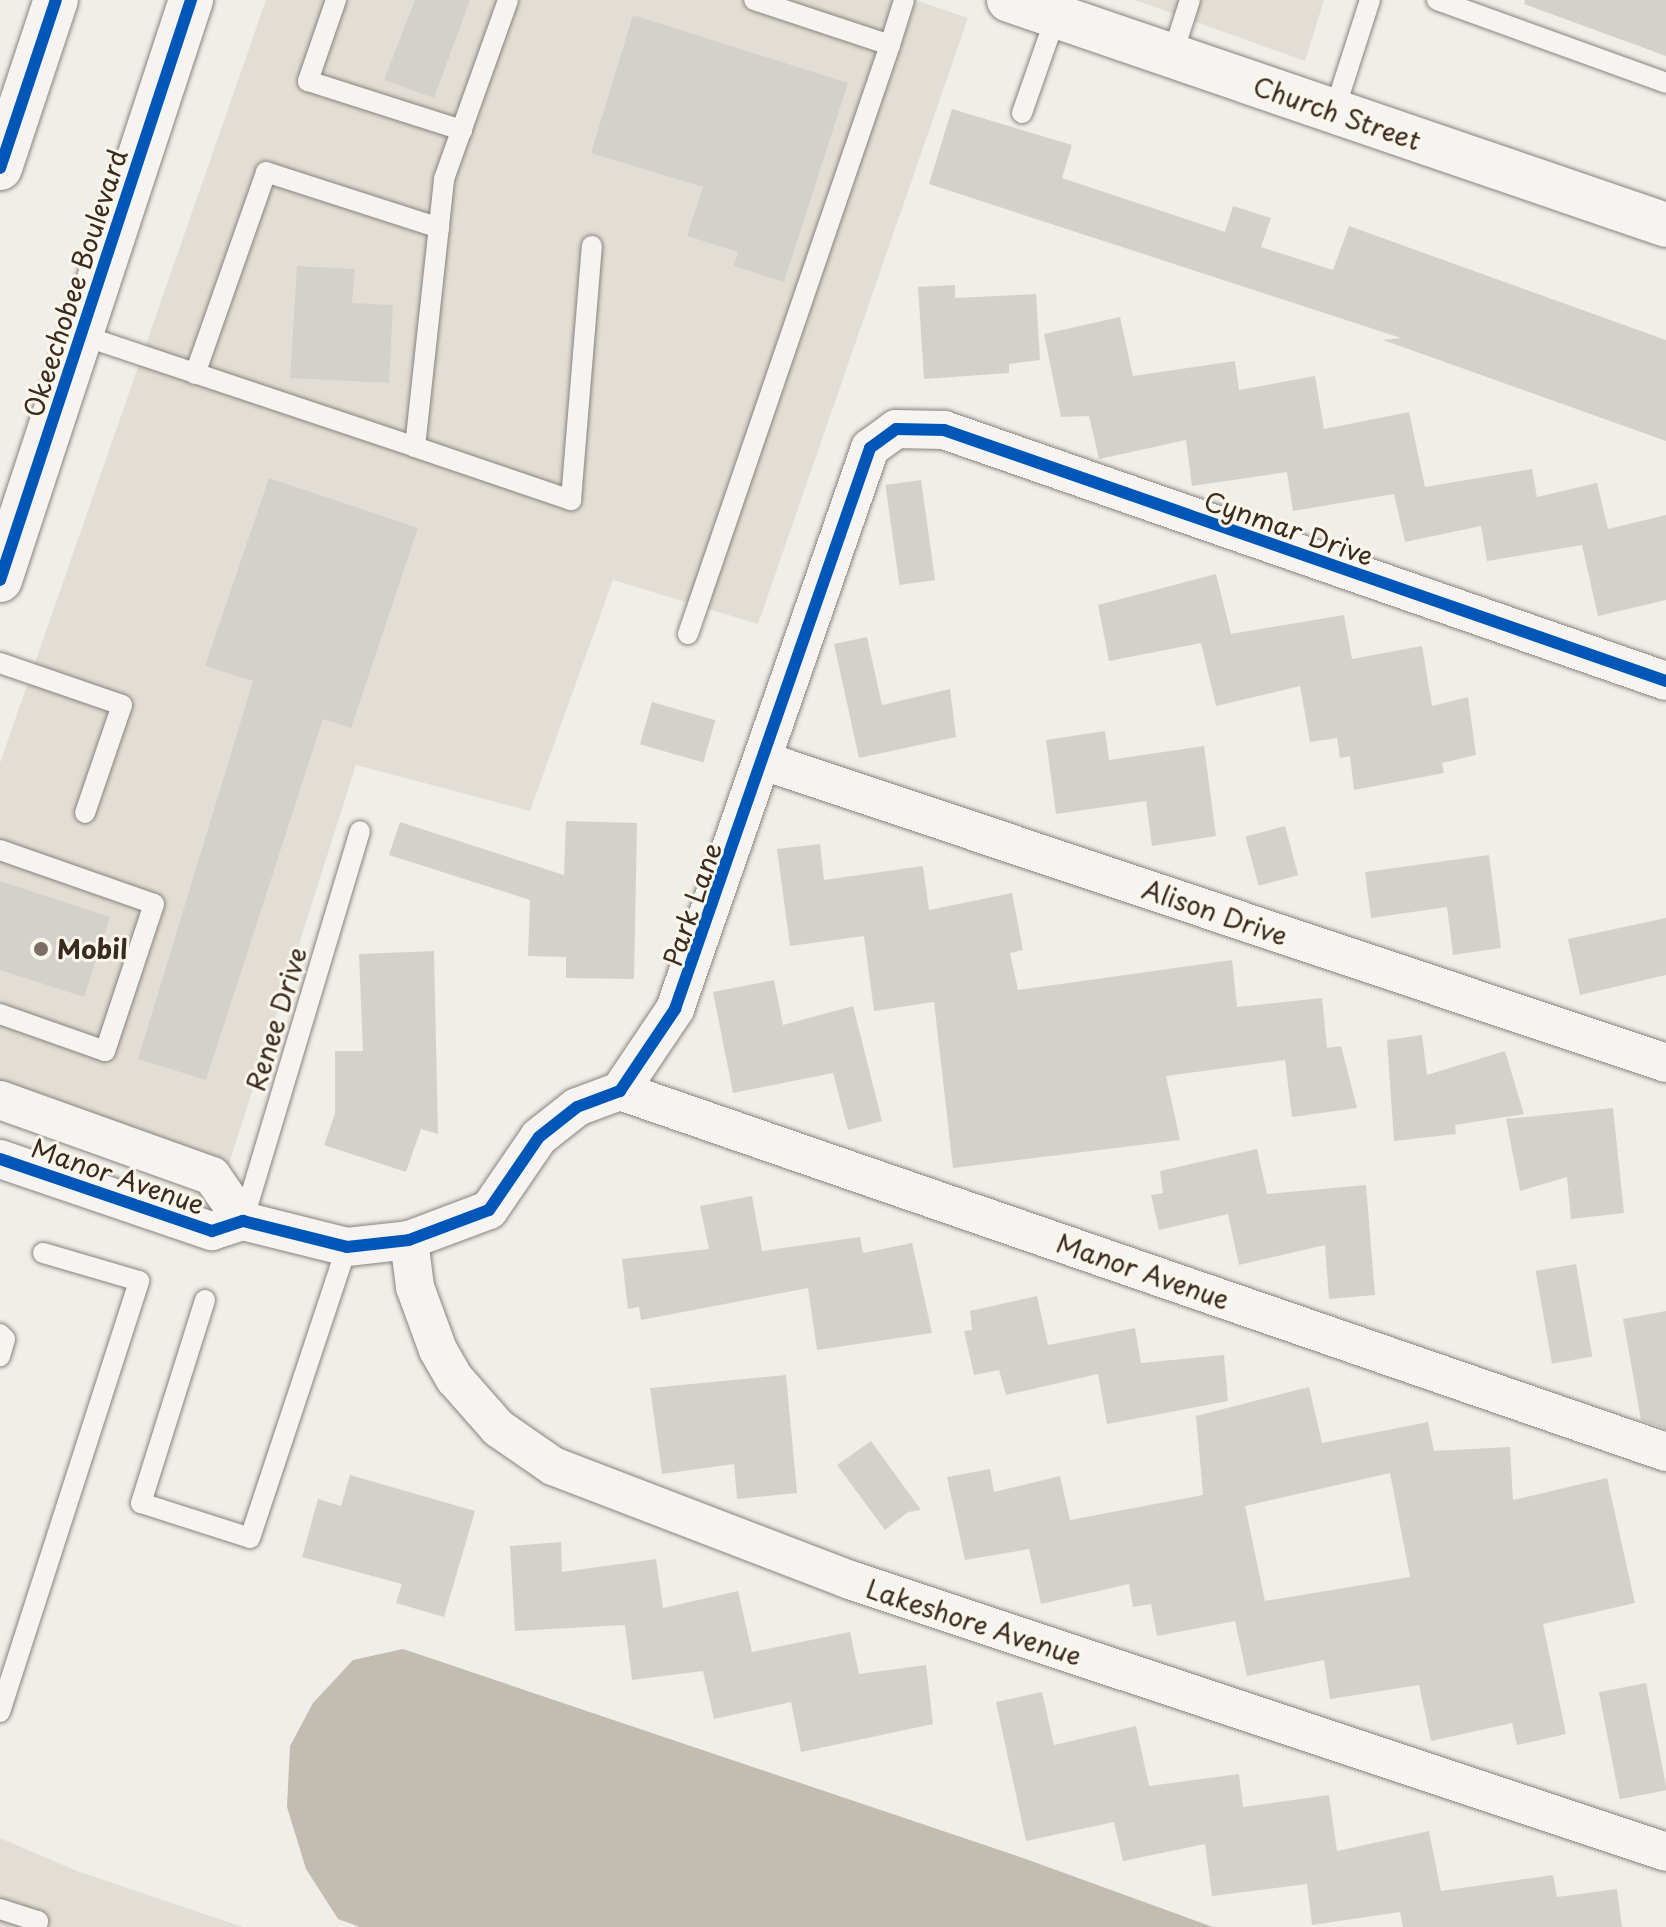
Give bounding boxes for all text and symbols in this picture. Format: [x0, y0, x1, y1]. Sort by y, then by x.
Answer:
street label: Church Street [1249, 70, 1425, 156]
street label: Okeechobee Boulevard [17, 144, 133, 422]
street label: Cynmar Drive [1200, 484, 1378, 572]
street label: Park Lane [657, 839, 727, 969]
street label: Alison Drive [1138, 873, 1292, 951]
place label: Mobil [57, 933, 127, 965]
marker: Mobil [32, 940, 50, 958]
street label: Renee Drive [239, 943, 313, 1095]
street label: Manor Avenue [27, 1132, 209, 1220]
street label: Manor Avenue [1052, 1227, 1234, 1315]
street label: Lakeshore Avenue [863, 1573, 1085, 1671]

